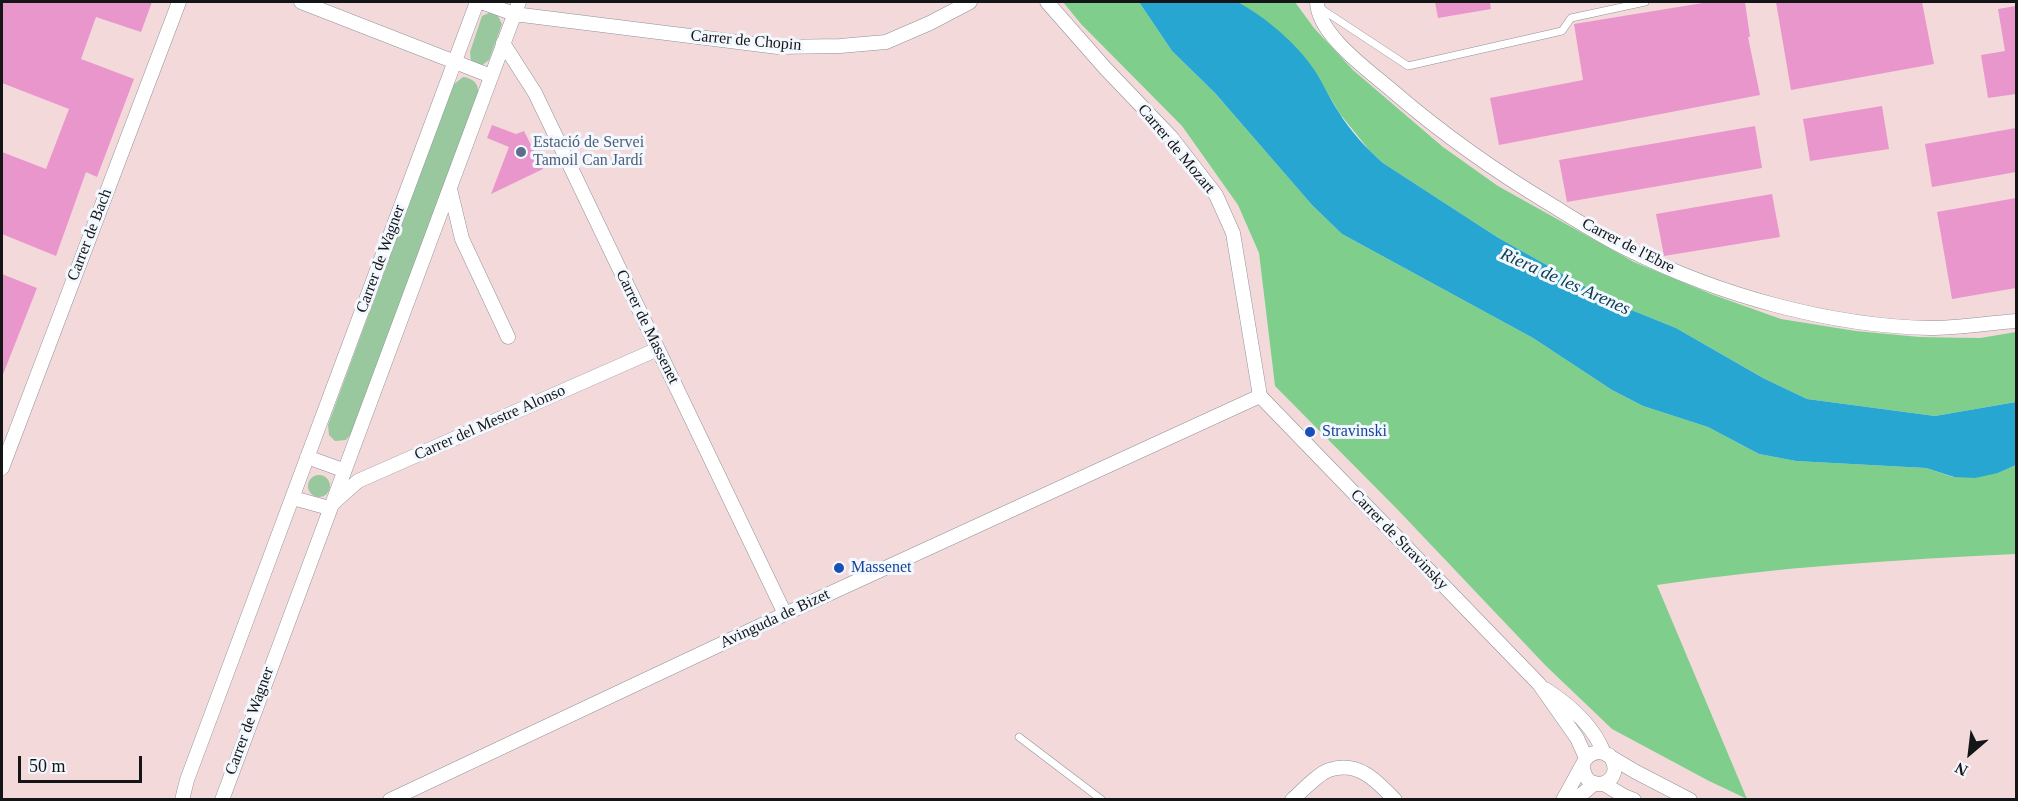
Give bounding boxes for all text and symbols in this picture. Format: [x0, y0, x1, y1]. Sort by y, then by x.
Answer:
street label: Carrer de Chopin [690, 27, 802, 55]
street label: Carrer de Mozart [1133, 101, 1219, 197]
place label: Estació de Servei Tamoil Can Jardí [533, 133, 644, 171]
marker: Estació de Servei Tamoil Can Jardí [514, 145, 528, 159]
street label: Carrer de Bach [64, 186, 116, 284]
street label: Carrer de Wagner [353, 202, 409, 316]
street label: Carrer de l'Ebre [1578, 214, 1678, 278]
water label: Riera de les Arenes [1497, 244, 1633, 320]
street label: Carrer de Massenet [611, 267, 683, 387]
street label: Carrer del Mestre Alonso [412, 381, 568, 465]
place label: Stravinski [1322, 422, 1387, 442]
marker: Stravinski [1303, 425, 1317, 439]
street label: Carrer de Stravinsky [1346, 486, 1452, 594]
place label: Massenet [851, 558, 911, 578]
marker: Massenet [832, 561, 846, 575]
street label: Avinguda de Bizet [717, 585, 833, 653]
street label: Carrer de Wagner [222, 664, 278, 778]
north arrow [1940, 723, 2000, 783]
scale bar [21, 744, 146, 782]
text: 50 m [29, 756, 66, 776]
text: N [1952, 759, 1970, 780]

